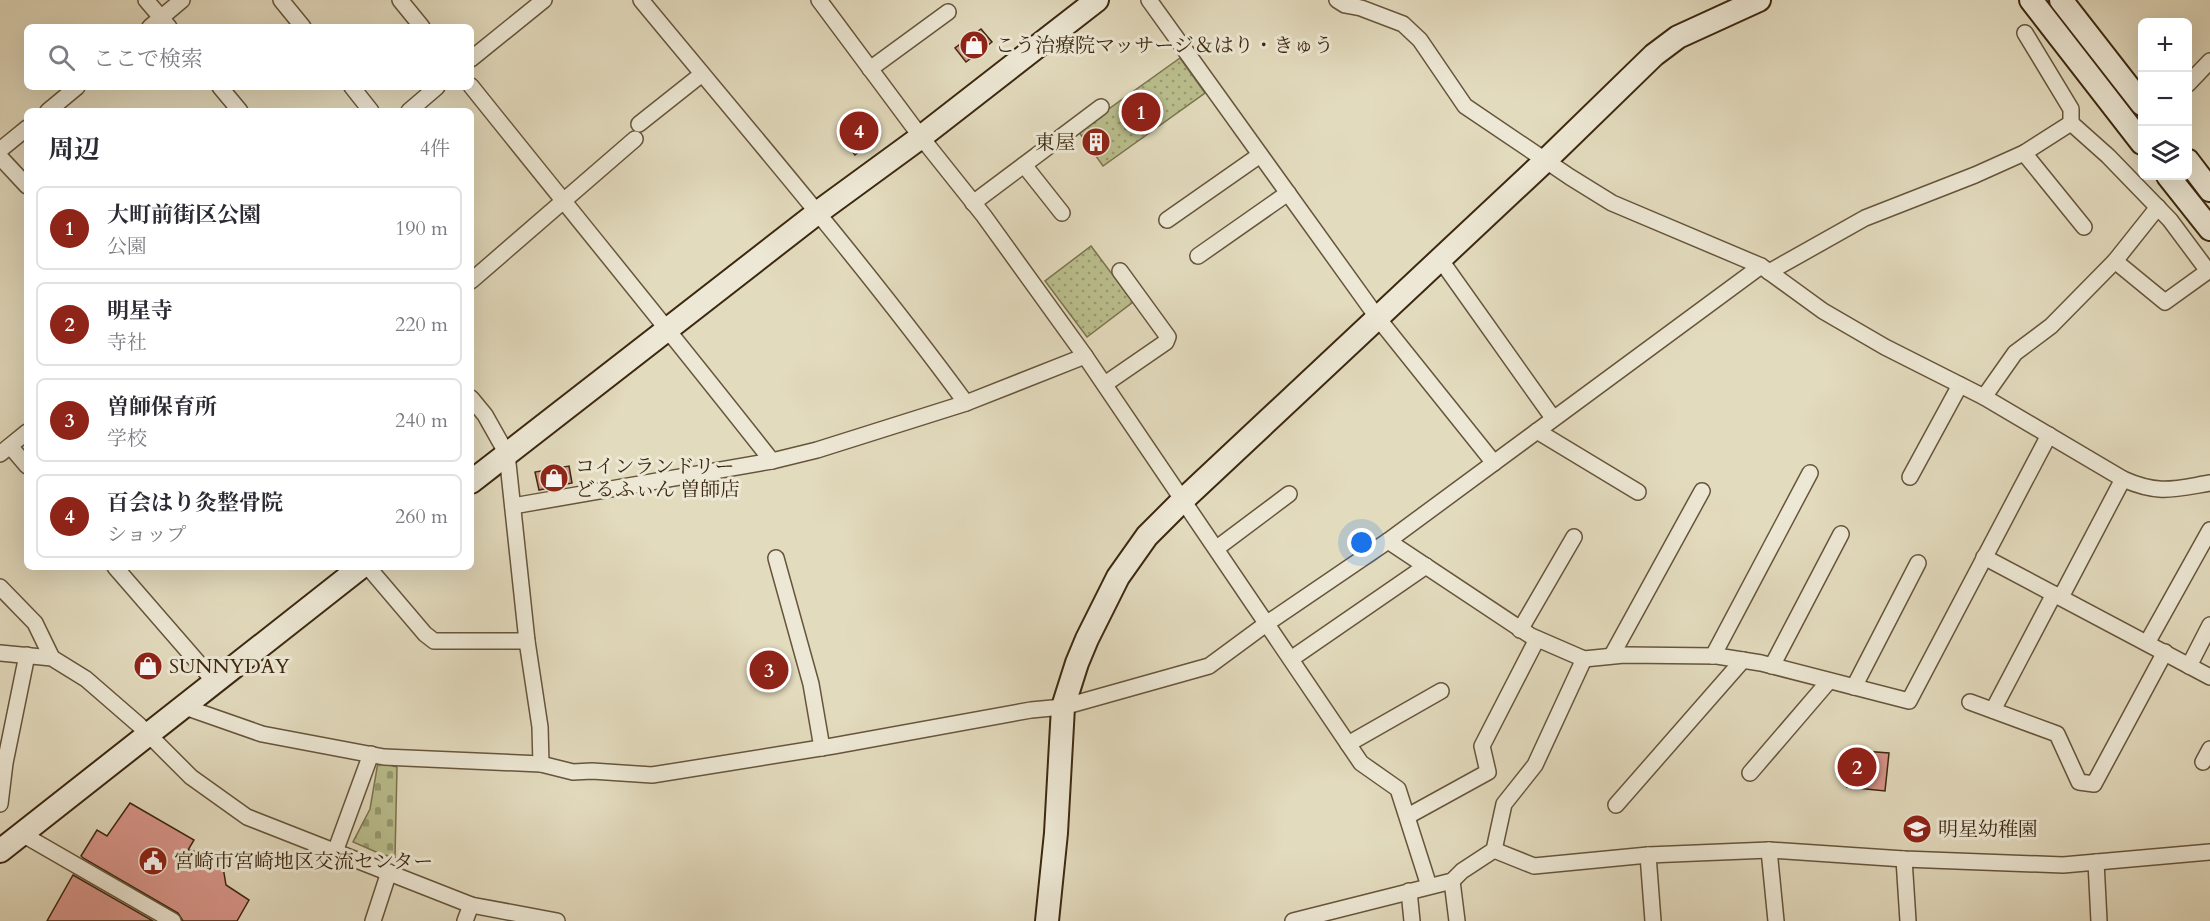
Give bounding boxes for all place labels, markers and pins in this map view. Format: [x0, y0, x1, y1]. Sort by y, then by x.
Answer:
shop icon: こう治療院マッサージ＆はり・きゅう [958, 29, 990, 61]
place label: こう治療院マッサージ＆はり・きゅう [995, 32, 1334, 59]
pin: 1 [1122, 90, 1160, 134]
pin: 4 [840, 108, 878, 154]
building icon: 東屋 [1080, 126, 1112, 158]
place label: 東屋 [1035, 129, 1075, 156]
place label: コインランドリー どるふぃん 曽師店 [575, 453, 740, 503]
shop icon: コインランドリー どるふぃん 曽師店 [538, 462, 570, 494]
pin: 3 [750, 648, 788, 692]
shop icon: SUNNYDAY [132, 650, 164, 682]
place label: SUNNYDAY [169, 653, 290, 680]
pin: 2 [1838, 744, 1876, 789]
school or university icon: 明星幼稚園 [1901, 813, 1933, 845]
place label: 明星幼稚園 [1938, 816, 2038, 843]
public building icon: 宮崎市宮崎地区交流センター [137, 845, 169, 877]
place label: 宮崎市宮崎地区交流センター [174, 848, 433, 875]

